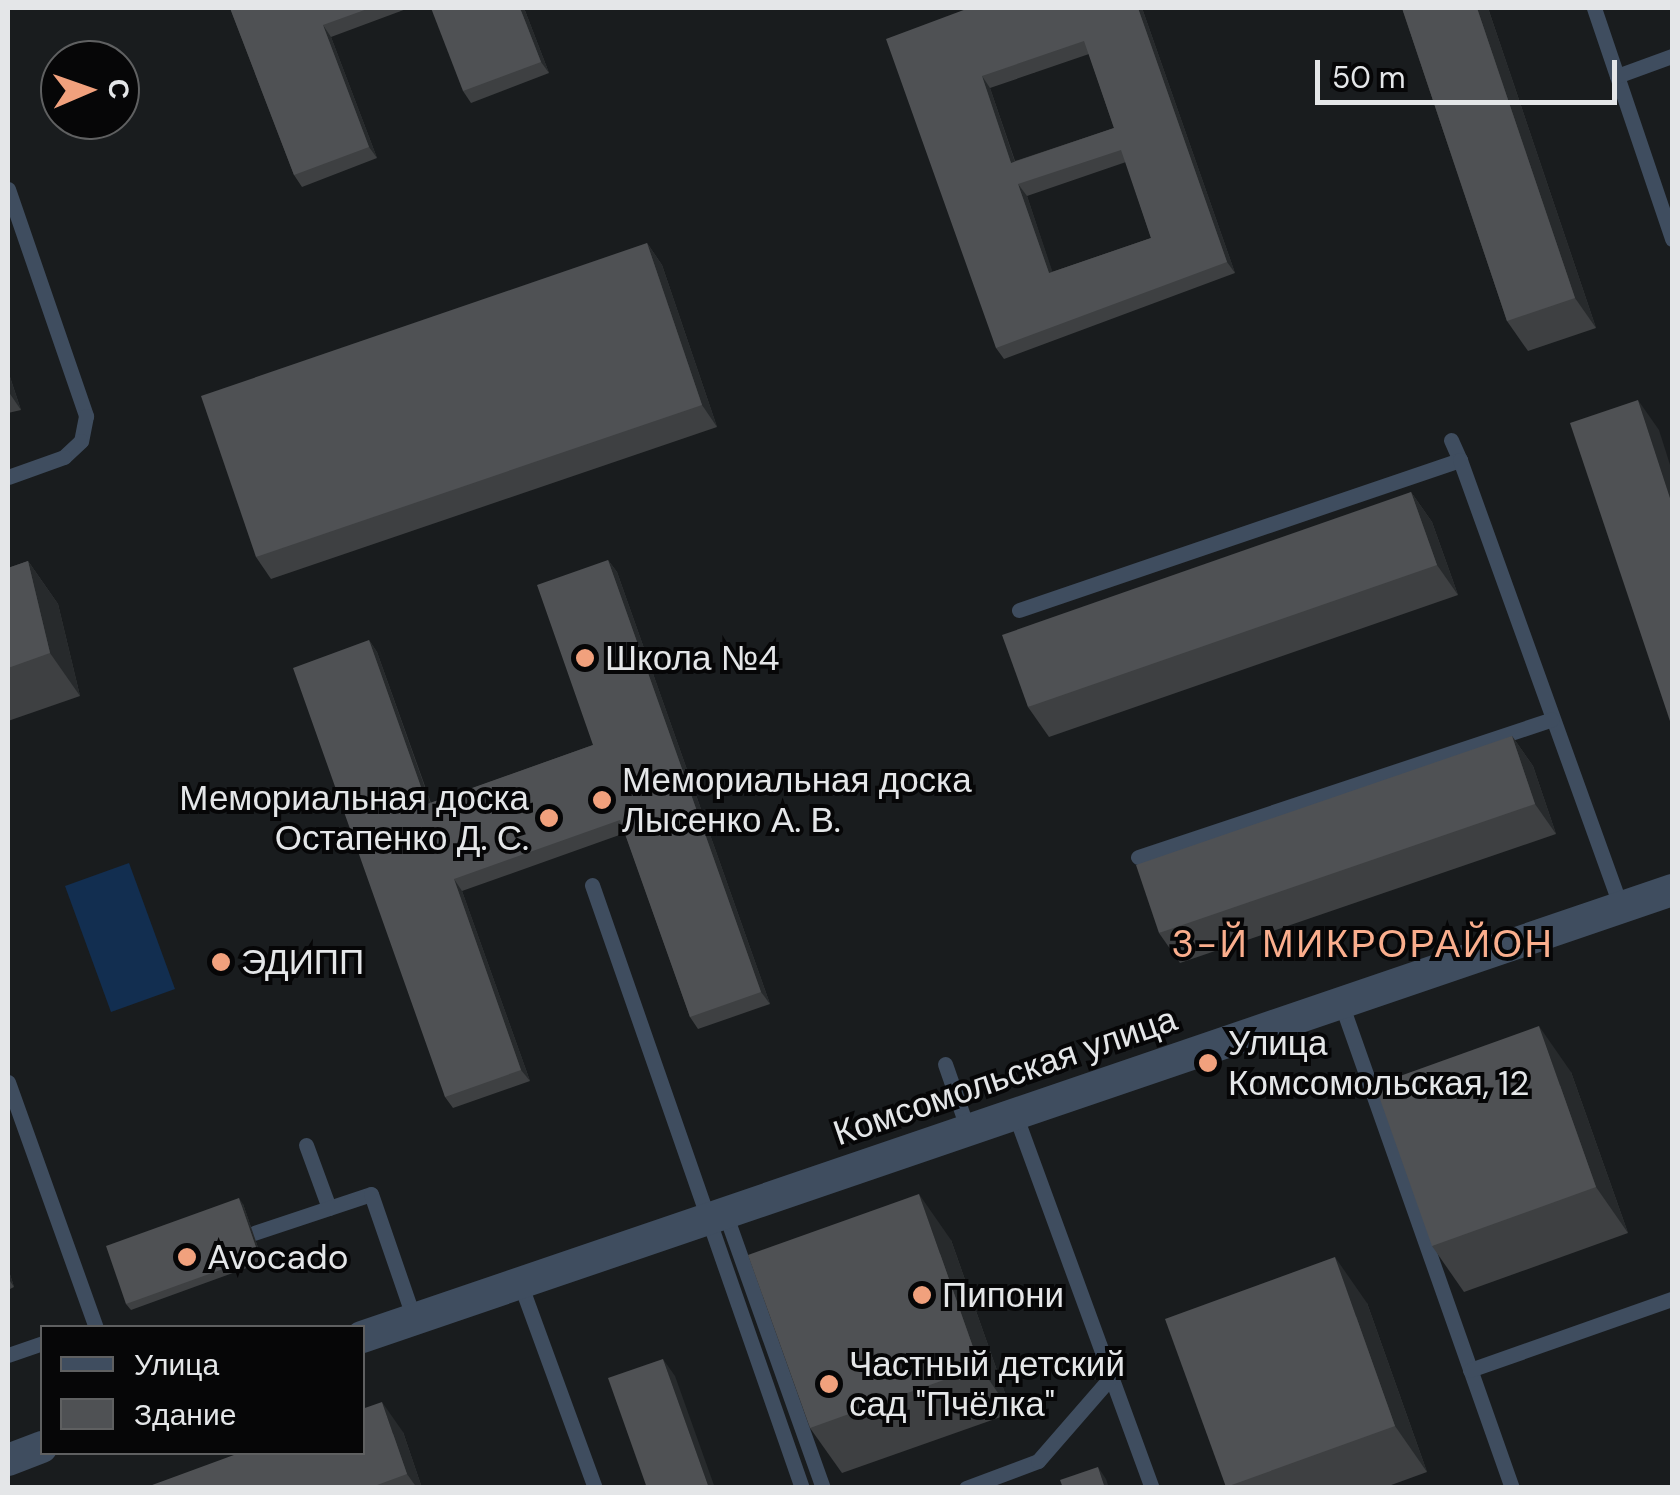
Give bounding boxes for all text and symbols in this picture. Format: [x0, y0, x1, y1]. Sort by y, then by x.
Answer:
north arrow [40, 40, 140, 140]
scale bar [1320, 40, 1622, 102]
text: 50 m [1332, 58, 1406, 97]
text: С [100, 78, 137, 100]
place label: Школа №4 [605, 637, 779, 679]
marker: Школа №4 [574, 647, 596, 669]
place label: Мемориальная доска Лысенко А. В. [622, 759, 972, 841]
place label: Мемориальная доска Остапенко Д. С. [179, 777, 529, 859]
marker: Мемориальная доска Лысенко А. В. [591, 789, 613, 811]
marker: Мемориальная доска Остапенко Д. С. [538, 807, 560, 829]
district label: 3-Й МИКРОРАЙОН [1171, 922, 1555, 968]
place label: ЭДИПП [241, 941, 364, 983]
marker: ЭДИПП [210, 951, 232, 973]
street label: Комсомольская улица [828, 998, 1182, 1154]
place label: Улица Комсомольская, 12 [1228, 1022, 1529, 1104]
marker: Улица Комсомольская, 12 [1197, 1052, 1219, 1074]
place label: Avocado [207, 1236, 349, 1278]
marker: Avocado [176, 1246, 198, 1268]
place label: Пипони [942, 1274, 1064, 1316]
marker: Пипони [911, 1284, 933, 1306]
legend [40, 1325, 365, 1455]
place label: Частный детский сад "Пчёлка" [849, 1343, 1125, 1425]
text: Улица [134, 1345, 219, 1384]
marker: Частный детский сад "Пчёлка" [818, 1373, 840, 1395]
text: Здание [134, 1395, 236, 1434]

